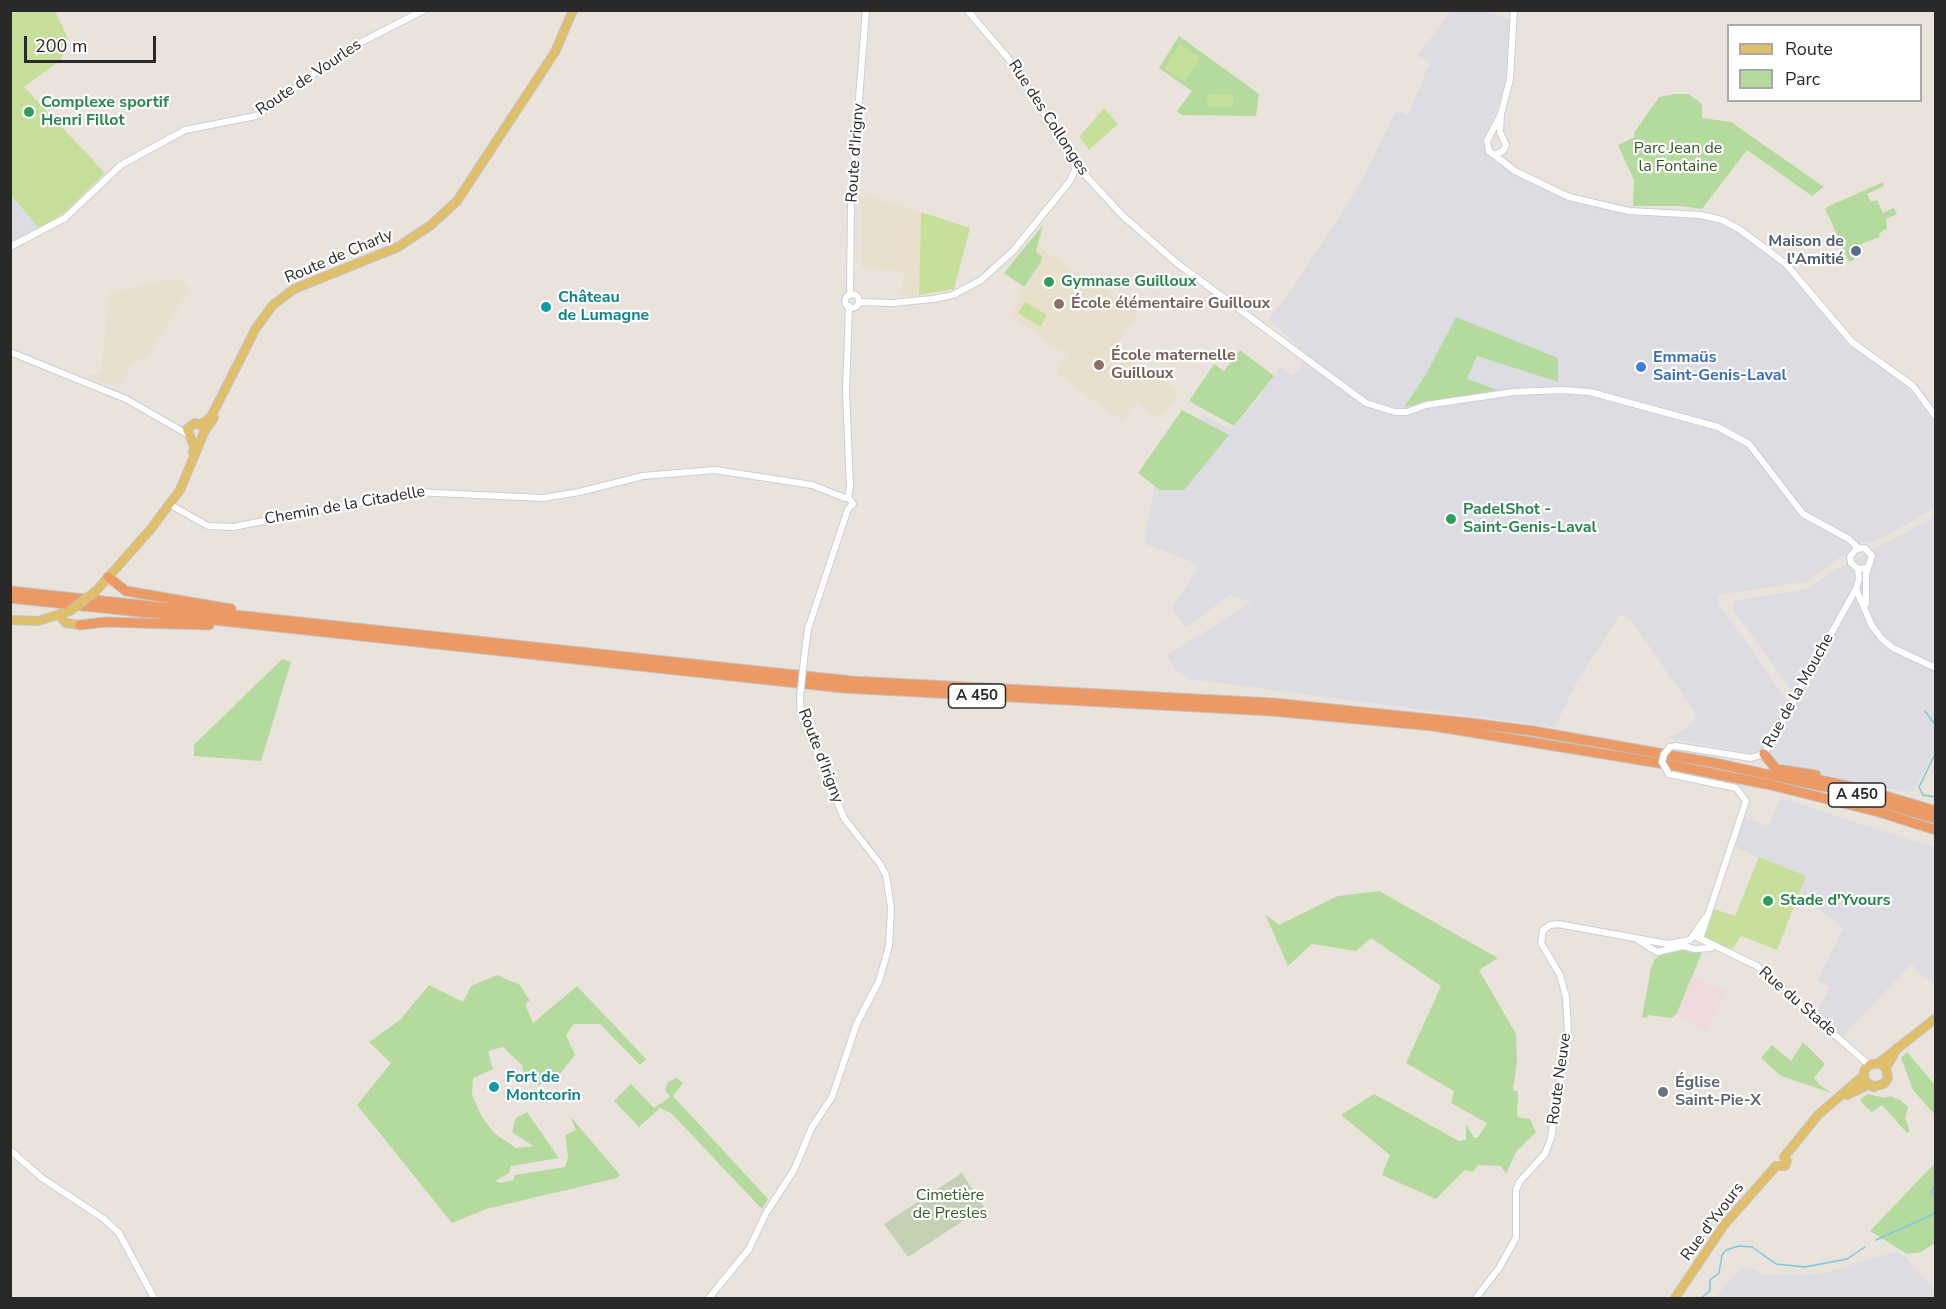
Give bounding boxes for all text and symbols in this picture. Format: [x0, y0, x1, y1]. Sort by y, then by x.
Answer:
scale bar [27, 24, 159, 62]
legend [1727, 24, 1922, 102]
text: 200 m [35, 34, 87, 58]
street label: Route de Vourles [253, 36, 365, 120]
text: Route [1785, 37, 1833, 61]
street label: Rue des Collonges [1003, 57, 1093, 179]
text: Parc [1785, 67, 1820, 91]
place label: Complexe sportif Henri Fillot [41, 93, 169, 131]
street label: Route d'Irigny [843, 103, 869, 203]
marker: Complexe sportif Henri Fillot [22, 105, 36, 119]
park label: Parc Jean de la Fontaine [1634, 139, 1722, 177]
street label: Route de Charly [282, 226, 396, 288]
place label: Maison de l'Amitié [1768, 232, 1844, 270]
marker: Maison de l'Amitié [1849, 244, 1863, 258]
place label: Gymnase Guilloux [1061, 272, 1197, 292]
marker: Gymnase Guilloux [1042, 275, 1056, 289]
place label: Château de Lumagne [558, 288, 649, 326]
place label: École élémentaire Guilloux [1071, 294, 1270, 314]
marker: École élémentaire Guilloux [1052, 297, 1066, 311]
marker: Château de Lumagne [539, 300, 553, 314]
place label: École maternelle Guilloux [1111, 346, 1236, 384]
place label: Emmaüs Saint-Genis-Laval [1653, 348, 1787, 386]
marker: École maternelle Guilloux [1092, 358, 1106, 372]
marker: Emmaüs Saint-Genis-Laval [1634, 360, 1648, 374]
street label: Chemin de la Citadelle [263, 482, 427, 530]
place label: PadelShot - Saint-Genis-Laval [1463, 500, 1597, 538]
marker: PadelShot - Saint-Genis-Laval [1444, 512, 1458, 526]
street label: Rue de la Mouche [1760, 630, 1838, 752]
road number: A 450 [948, 684, 1006, 708]
street label: Route d'Irigny [793, 706, 847, 806]
road number: A 450 [1828, 783, 1886, 807]
place label: Stade d'Yvours [1780, 891, 1890, 911]
marker: Stade d'Yvours [1761, 894, 1775, 908]
street label: Rue du Stade [1754, 963, 1840, 1041]
street label: Route Neuve [1544, 1032, 1576, 1126]
place label: Fort de Montcorin [506, 1068, 581, 1106]
place label: Église Saint-Pie-X [1675, 1073, 1761, 1111]
marker: Fort de Montcorin [487, 1080, 501, 1094]
marker: Église Saint-Pie-X [1656, 1085, 1670, 1099]
street label: Rue d'Yvours [1677, 1179, 1749, 1265]
park label: Cimetière de Presles [913, 1186, 987, 1224]

